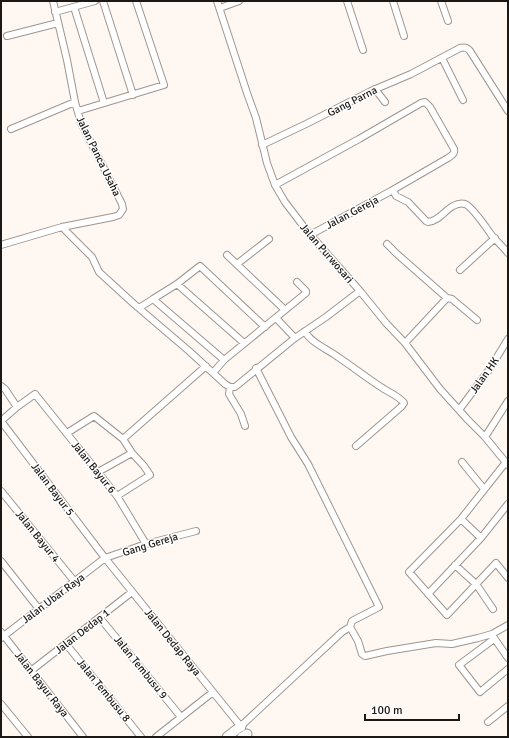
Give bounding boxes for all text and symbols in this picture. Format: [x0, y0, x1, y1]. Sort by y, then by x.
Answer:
street label: Gang Parna [325, 83, 380, 120]
street label: Jalan Panca Usaha [74, 114, 124, 199]
street label: Jalan Gereja [324, 193, 381, 232]
street label: Jalan Purwosari [297, 221, 356, 286]
street label: Jalan HK [467, 354, 502, 396]
street label: Jalan Bayur 6 [69, 439, 119, 496]
street label: Jalan Bayur 5 [28, 460, 77, 518]
street label: Jalan Bayur 4 [13, 508, 63, 565]
street label: Gang Gereja [121, 530, 180, 559]
street label: Jalan Ubar Raya [19, 570, 88, 626]
street label: Jalan Dedap 1 [52, 606, 112, 657]
street label: Jalan Dedap Raya [142, 606, 204, 679]
street label: Jalan Tembusu 9 [111, 633, 170, 701]
street label: Jalan Bayur Raya [12, 649, 72, 720]
street label: Jalan Tembusu 8 [74, 656, 133, 724]
scale bar [365, 696, 459, 722]
text: 100 m [371, 703, 403, 718]

